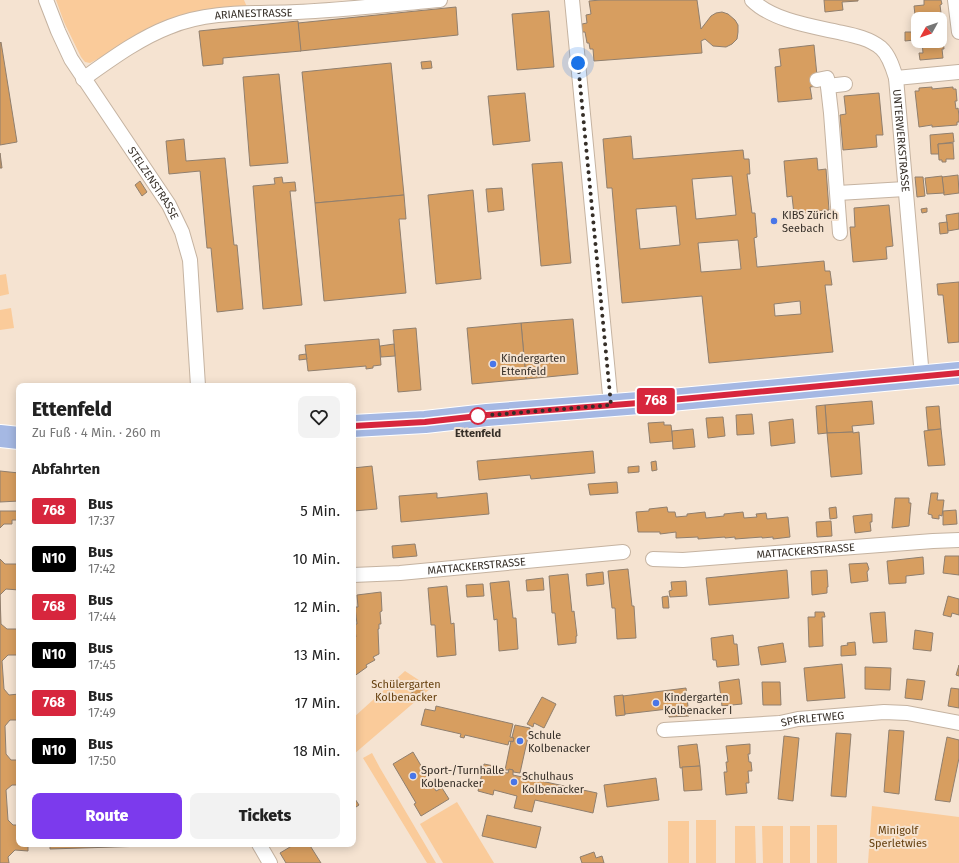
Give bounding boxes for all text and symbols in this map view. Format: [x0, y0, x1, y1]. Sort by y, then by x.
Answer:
street label: ARIANESTRASSE [214, 6, 293, 22]
north arrow [911, 12, 947, 48]
map controls [911, 12, 947, 48]
your location [568, 53, 588, 73]
street label: UNTERWERKSTRASSE [890, 89, 912, 193]
street label: STELZENSTRASSE [125, 144, 181, 222]
place label: KIBS Zürich Seebach [782, 209, 838, 235]
marker: KIBS Zürich Seebach [769, 216, 779, 226]
place label: Kindergarten Ettenfeld [501, 352, 566, 378]
marker: Kindergarten Ettenfeld [488, 359, 498, 369]
line badge: 768 [633, 388, 679, 414]
text: 768 [645, 392, 667, 409]
button: heart [298, 396, 340, 438]
text: Ettenfeld [32, 398, 112, 421]
marker: Ettenfeld [469, 407, 487, 425]
text: Zu Fuß · 4 Min. · 260 m [32, 425, 161, 440]
place label: Ettenfeld [455, 427, 501, 440]
text: Abfahrten [32, 460, 100, 478]
text: Bus [88, 495, 113, 513]
text: 768 [43, 502, 65, 519]
text: 5 Min. [300, 502, 340, 520]
text: 17:37 [88, 513, 115, 528]
street label: MATTACKERSTRASSE [756, 541, 855, 561]
text: Bus [88, 543, 113, 561]
text: N10 [42, 550, 66, 567]
text: 10 Min. [293, 550, 340, 568]
street label: MATTACKERSTRASSE [427, 555, 527, 577]
text: 17:42 [88, 561, 116, 576]
text: Bus [88, 591, 113, 609]
text: 768 [43, 598, 65, 615]
text: 12 Min. [294, 598, 340, 616]
text: 17:44 [88, 609, 116, 624]
text: Bus [88, 639, 113, 657]
text: N10 [42, 646, 66, 663]
text: 13 Min. [294, 646, 340, 664]
text: 17:45 [88, 657, 116, 672]
park label: Schülergarten Kolbenacker [371, 678, 441, 704]
text: Bus [88, 687, 113, 705]
place label: Kindergarten Kolbenacker I [664, 691, 732, 717]
text: 768 [43, 694, 65, 711]
text: 17 Min. [295, 694, 340, 712]
marker: Kindergarten Kolbenacker I [651, 698, 661, 708]
text: 17:49 [88, 705, 116, 720]
street label: SPERLETWEG [780, 709, 845, 730]
place label: Schule Kolbenacker [528, 729, 591, 755]
text: Bus [88, 735, 113, 753]
marker: Schule Kolbenacker [515, 736, 525, 746]
text: N10 [42, 742, 66, 759]
text: 18 Min. [293, 742, 340, 760]
text: 17:50 [88, 753, 116, 768]
place label: Sport-/Turnhalle Kolbenacker [421, 764, 504, 790]
place label: Schulhaus Kolbenacker [522, 770, 585, 796]
marker: Sport-/Turnhalle Kolbenacker [408, 771, 418, 781]
marker: Schulhaus Kolbenacker [509, 777, 519, 787]
button: Route [32, 793, 182, 839]
button: Tickets [190, 793, 340, 839]
park label: Minigolf Sperletwies [869, 824, 927, 850]

